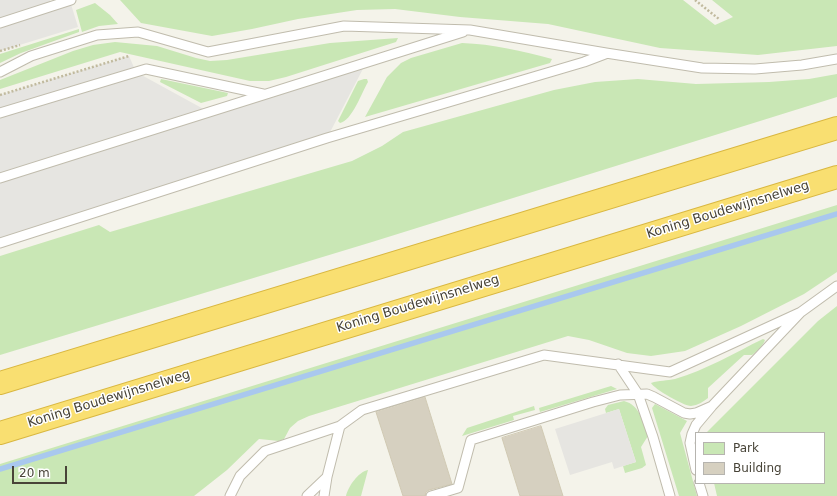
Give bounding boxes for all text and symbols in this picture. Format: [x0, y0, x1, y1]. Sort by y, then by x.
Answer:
street label: Koning Boudewijnsnelweg [645, 178, 811, 242]
street label: Koning Boudewijnsnelweg [335, 272, 501, 336]
street label: Koning Boudewijnsnelweg [26, 367, 192, 431]
legend [695, 432, 825, 484]
text: Park [733, 441, 759, 455]
scale bar [14, 458, 69, 484]
text: Building [733, 461, 782, 475]
text: 20 m [19, 466, 50, 480]

